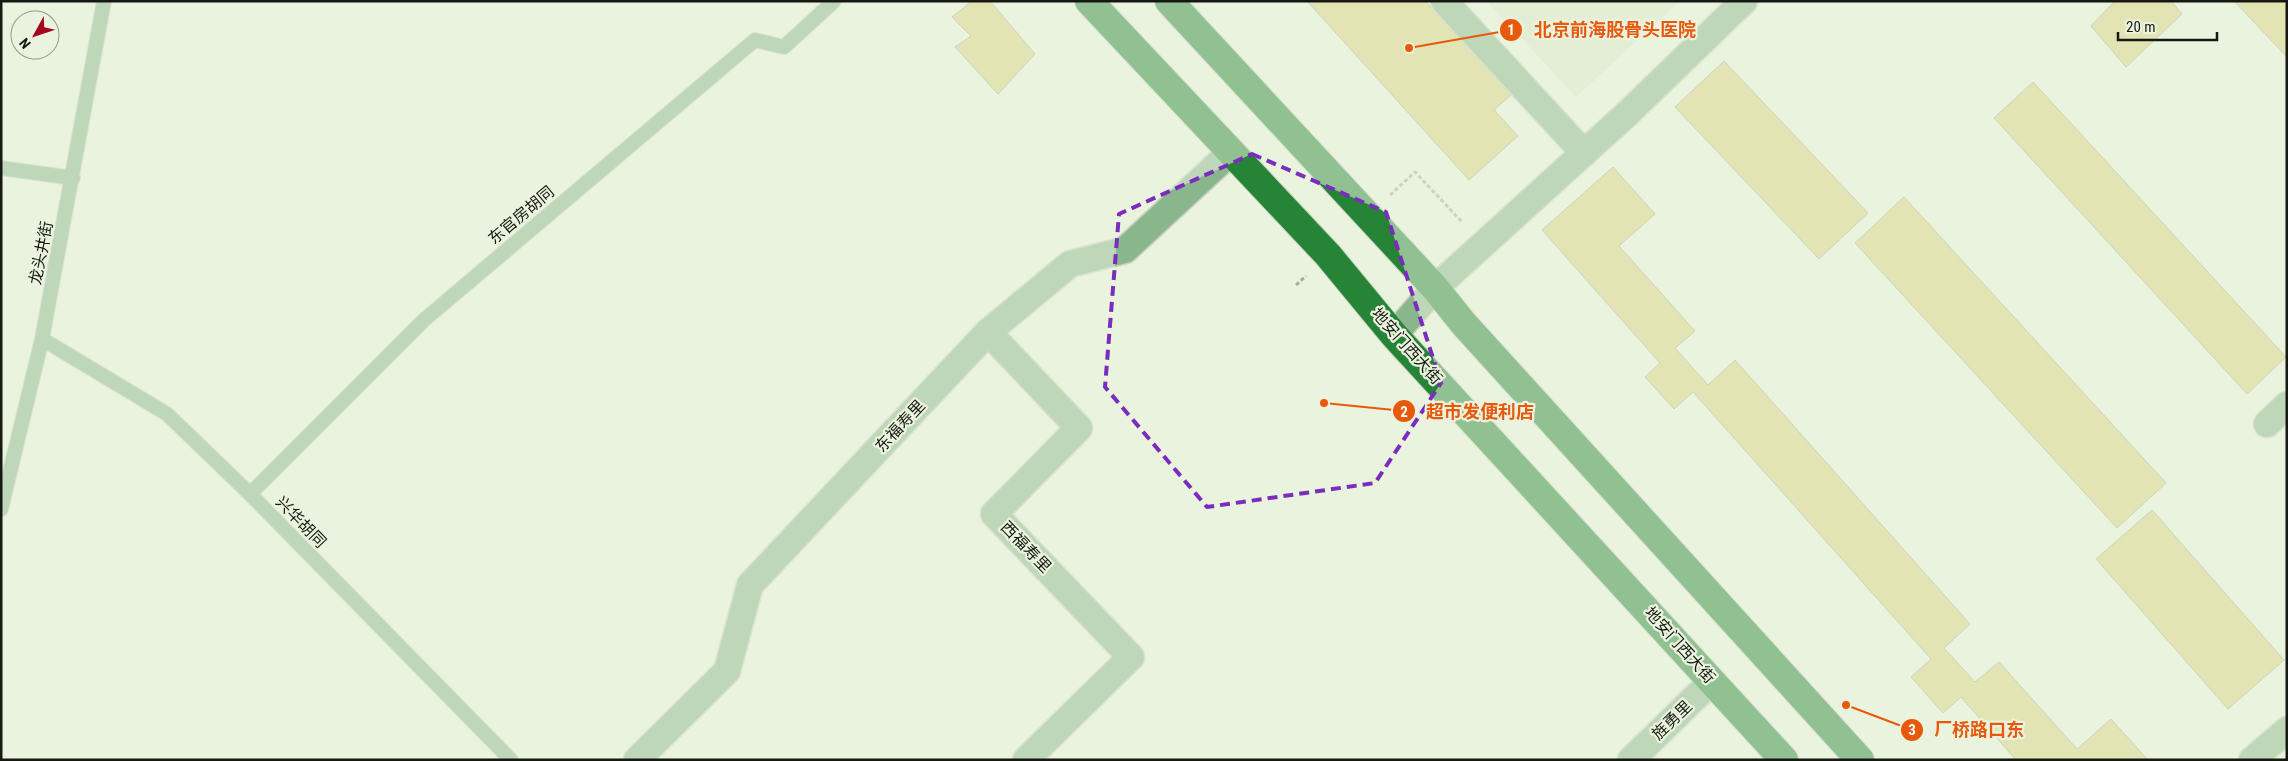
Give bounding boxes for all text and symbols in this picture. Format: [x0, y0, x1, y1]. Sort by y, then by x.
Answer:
north arrow [10, 10, 60, 60]
scale bar [2118, 10, 2217, 42]
callout: 北京前海股骨头医院 [1499, 13, 1706, 46]
text: 20 m [2126, 18, 2156, 36]
text: 北京前海股骨头医院 [1534, 19, 1696, 40]
text: 1 [1507, 21, 1515, 39]
text: N [16, 35, 34, 52]
street label: 东官房胡同 [484, 182, 558, 248]
street label: 龙头井街 [26, 220, 56, 286]
street label: 地安门西大街 [1368, 304, 1446, 388]
callout: 超市发便利店 [1391, 395, 1544, 428]
street label: 东福寿里 [871, 396, 929, 456]
text: 超市发便利店 [1426, 401, 1534, 422]
text: 2 [1400, 403, 1408, 421]
street label: 兴华胡同 [272, 492, 330, 552]
street label: 西福寿里 [997, 517, 1055, 577]
street label: 地安门西大街 [1641, 603, 1719, 687]
street label: 旌勇里 [1648, 696, 1696, 744]
callout: 厂桥路口东 [1899, 713, 2034, 746]
text: 厂桥路口东 [1934, 719, 2024, 740]
text: 3 [1908, 721, 1916, 739]

